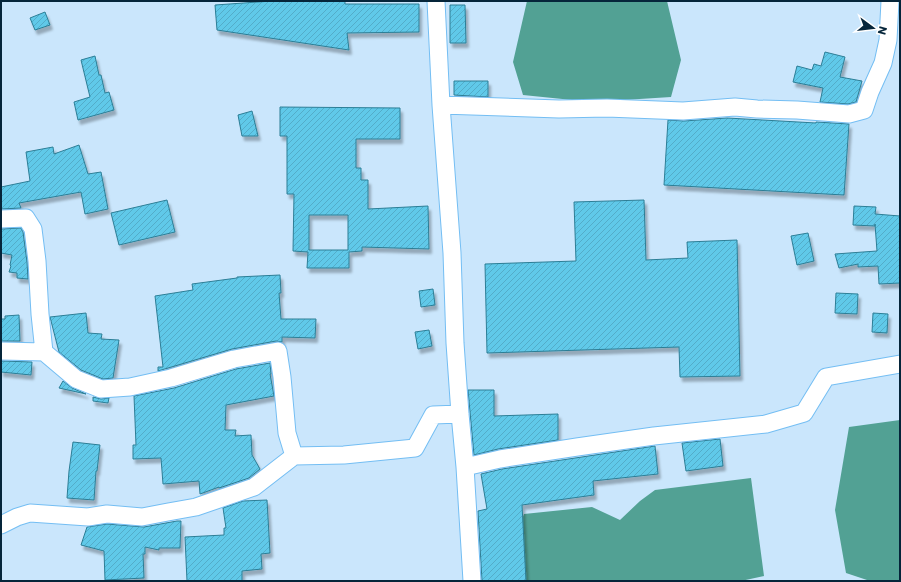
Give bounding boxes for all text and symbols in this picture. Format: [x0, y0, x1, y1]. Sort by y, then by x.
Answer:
north arrow [853, 8, 893, 48]
text: N [874, 25, 891, 37]

